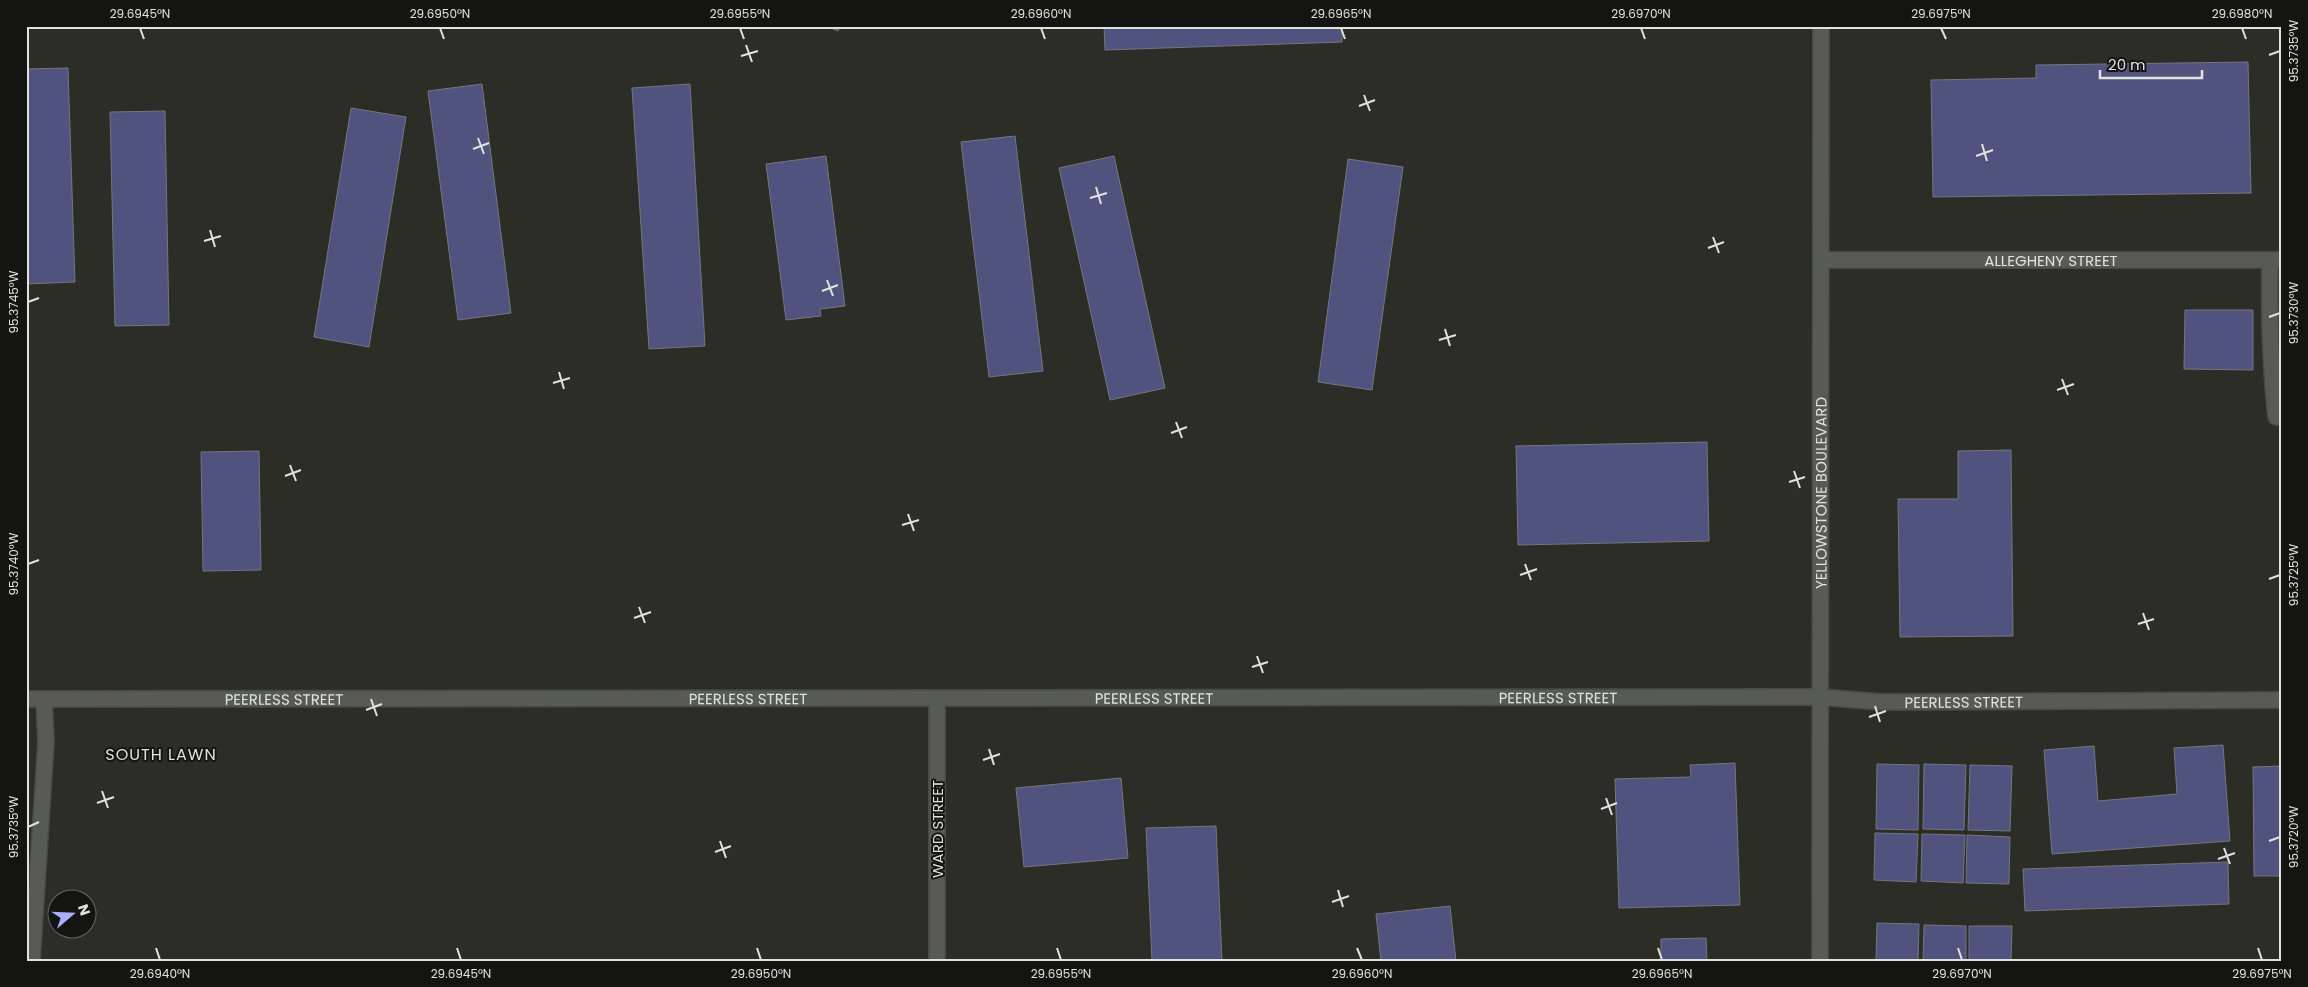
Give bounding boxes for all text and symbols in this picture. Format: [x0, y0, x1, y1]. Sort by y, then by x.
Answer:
text: 29.6945°N [110, 5, 170, 22]
text: 29.6950°N [410, 5, 470, 22]
text: 29.6955°N [710, 5, 770, 22]
text: 29.6960°N [1011, 5, 1071, 22]
text: 29.6965°N [1311, 5, 1371, 22]
text: 29.6970°N [1611, 5, 1671, 22]
text: 29.6975°N [1911, 5, 1971, 22]
text: 29.6980°N [2212, 5, 2272, 22]
text: 95.3735°W [2285, 19, 2302, 82]
scale bar [2100, 48, 2203, 80]
text: 20 m [2108, 54, 2146, 75]
street label: ALLEGHENY STREET [1984, 250, 2118, 271]
text: 95.3745°W [5, 270, 22, 333]
text: 95.3730°W [2285, 281, 2302, 344]
street label: YELLOWSTONE BOULEVARD [1810, 397, 1831, 589]
text: 95.3740°W [5, 532, 22, 595]
text: 95.3725°W [2285, 544, 2302, 606]
street label: PEERLESS STREET [1095, 687, 1213, 708]
street label: PEERLESS STREET [1499, 687, 1617, 708]
street label: PEERLESS STREET [225, 688, 343, 709]
street label: PEERLESS STREET [689, 688, 807, 709]
street label: PEERLESS STREET [1904, 691, 2023, 712]
district label: SOUTH LAWN [105, 743, 217, 766]
street label: WARD STREET [927, 780, 948, 878]
text: 95.3735°W [5, 795, 22, 858]
text: 95.3720°W [2285, 806, 2302, 868]
north arrow [48, 890, 98, 940]
text: N [73, 902, 95, 918]
text: 29.6940°N [130, 965, 190, 982]
text: 29.6945°N [431, 965, 491, 982]
text: 29.6950°N [731, 965, 791, 982]
text: 29.6955°N [1031, 965, 1091, 982]
text: 29.6960°N [1332, 965, 1392, 982]
text: 29.6965°N [1632, 965, 1692, 982]
text: 29.6970°N [1932, 965, 1992, 982]
text: 29.6975°N [2232, 965, 2292, 982]

